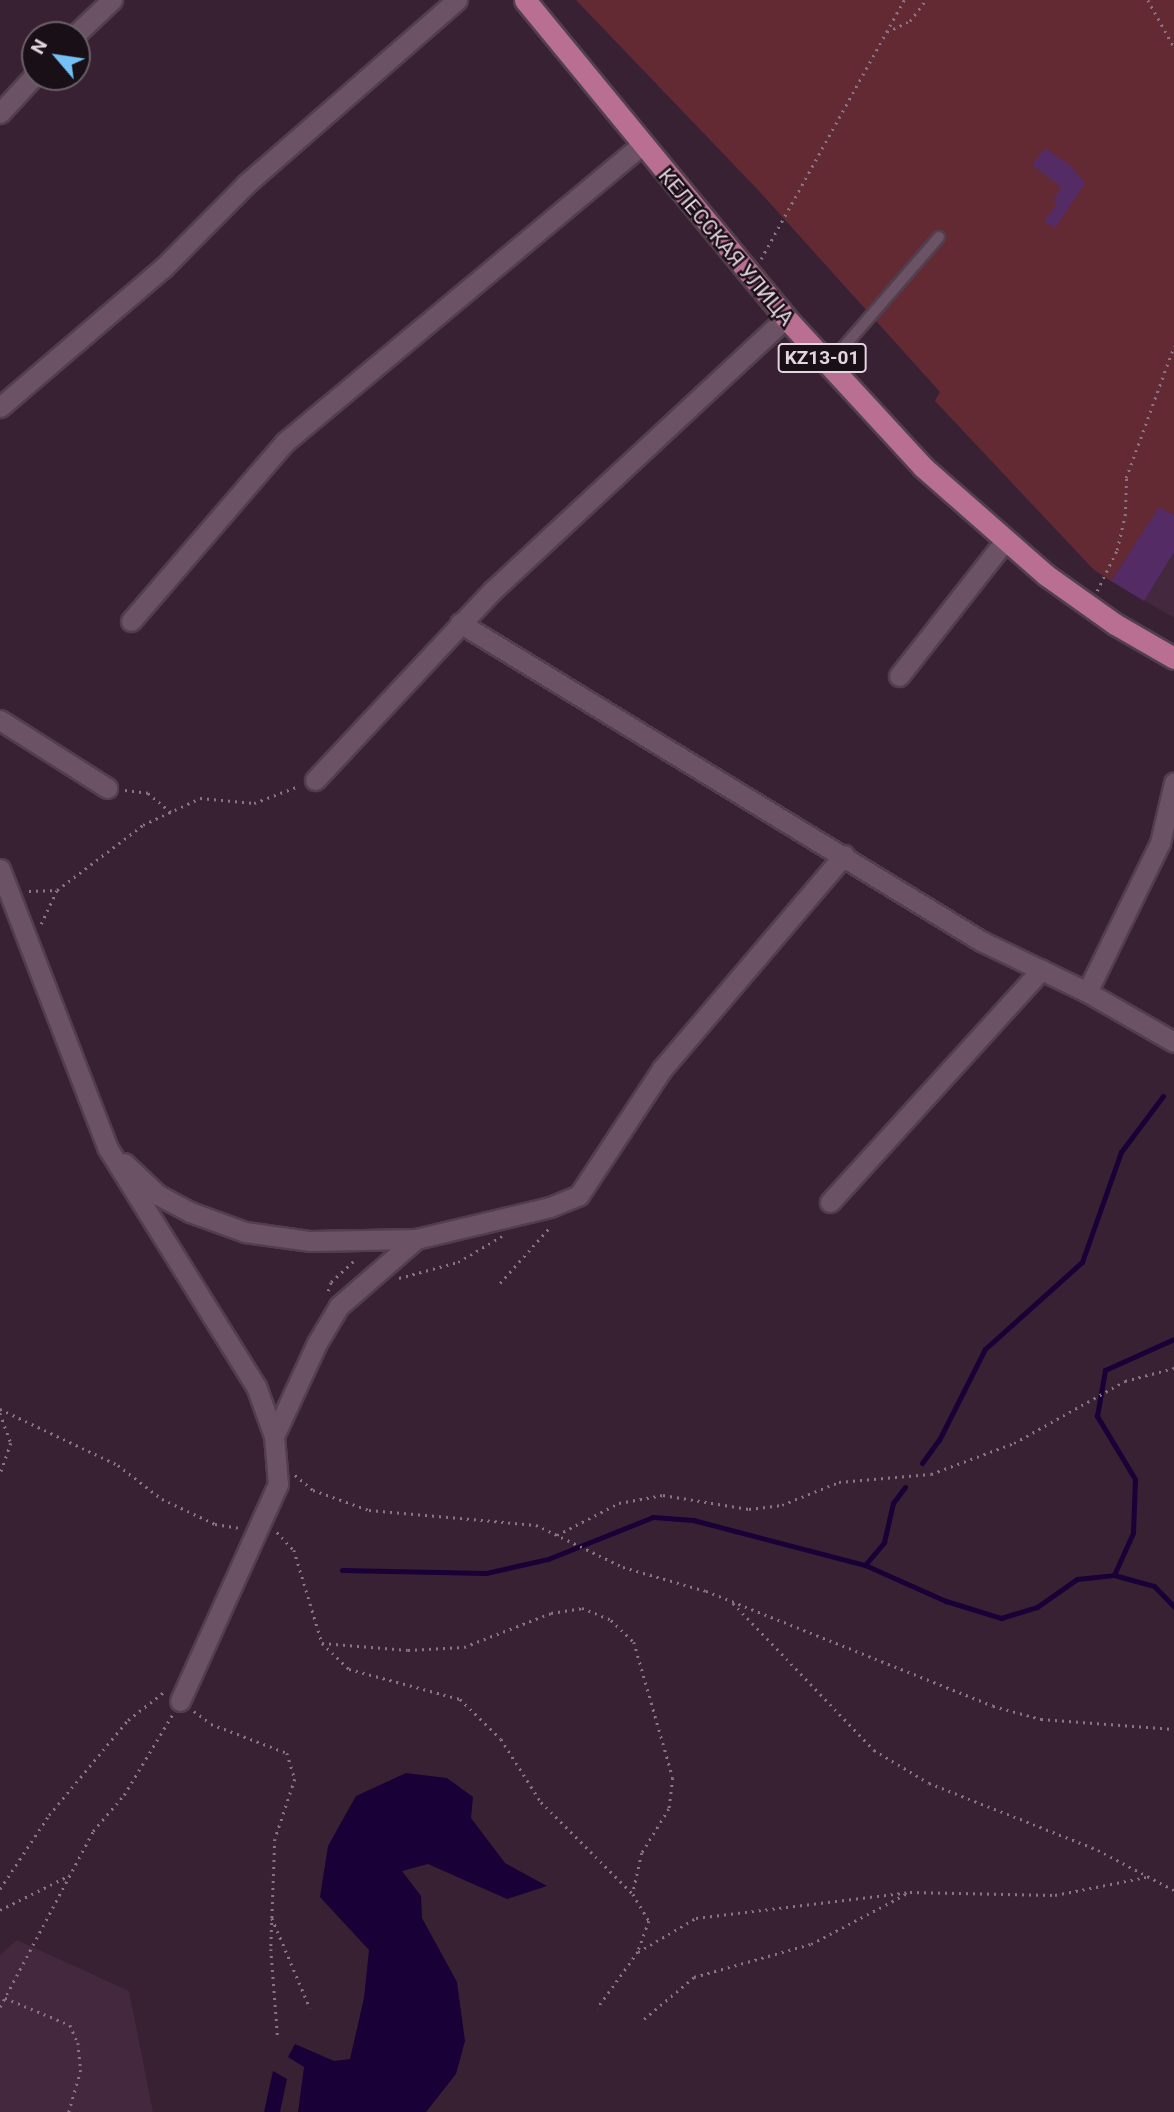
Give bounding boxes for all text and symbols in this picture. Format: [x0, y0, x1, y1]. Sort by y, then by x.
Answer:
north arrow [21, 21, 91, 91]
text: N [26, 35, 52, 58]
street label: КЕЛЕССКАЯ УЛИЦА [653, 163, 799, 331]
road number: KZ13-01 [776, 342, 868, 374]

